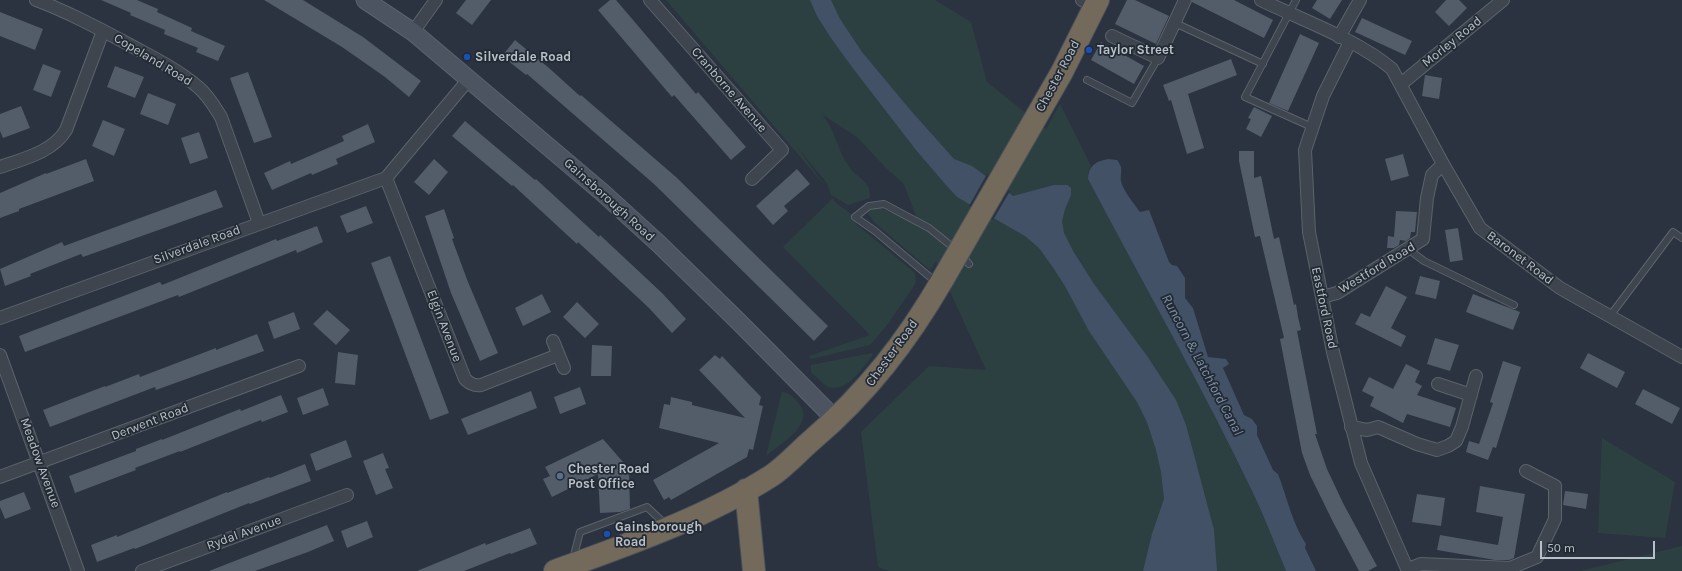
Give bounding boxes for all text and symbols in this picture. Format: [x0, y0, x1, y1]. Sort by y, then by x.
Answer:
street label: Morley Road [1419, 13, 1485, 71]
street label: Copeland Road [111, 30, 195, 90]
street label: Chester Road [1033, 38, 1083, 114]
place label: Taylor Street [1097, 42, 1174, 58]
street label: Cranborne Avenue [688, 44, 770, 136]
marker: Taylor Street [1084, 45, 1094, 55]
place label: Silverdale Road [475, 49, 571, 65]
marker: Silverdale Road [462, 52, 472, 62]
street label: Gainsborough Road [560, 155, 658, 245]
street label: Silverdale Road [151, 222, 243, 268]
street label: Baronet Road [1484, 228, 1556, 288]
street label: Westford Road [1336, 239, 1418, 297]
street label: Eastford Road [1308, 266, 1340, 350]
street label: Elgin Avenue [423, 288, 465, 364]
water label: Runcorn & Latchford Canal [1158, 292, 1246, 438]
street label: Chester Road [863, 317, 921, 389]
street label: Derwent Road [109, 400, 191, 444]
street label: Meadow Avenue [16, 416, 64, 510]
place label: Chester Road Post Office [568, 461, 650, 492]
marker: Chester Road Post Office [555, 471, 565, 481]
street label: Rydal Avenue [205, 512, 283, 554]
place label: Gainsborough Road [615, 519, 702, 550]
marker: Gainsborough Road [602, 529, 612, 539]
scale bar [1542, 533, 1657, 559]
text: 50 m [1547, 541, 1575, 555]

